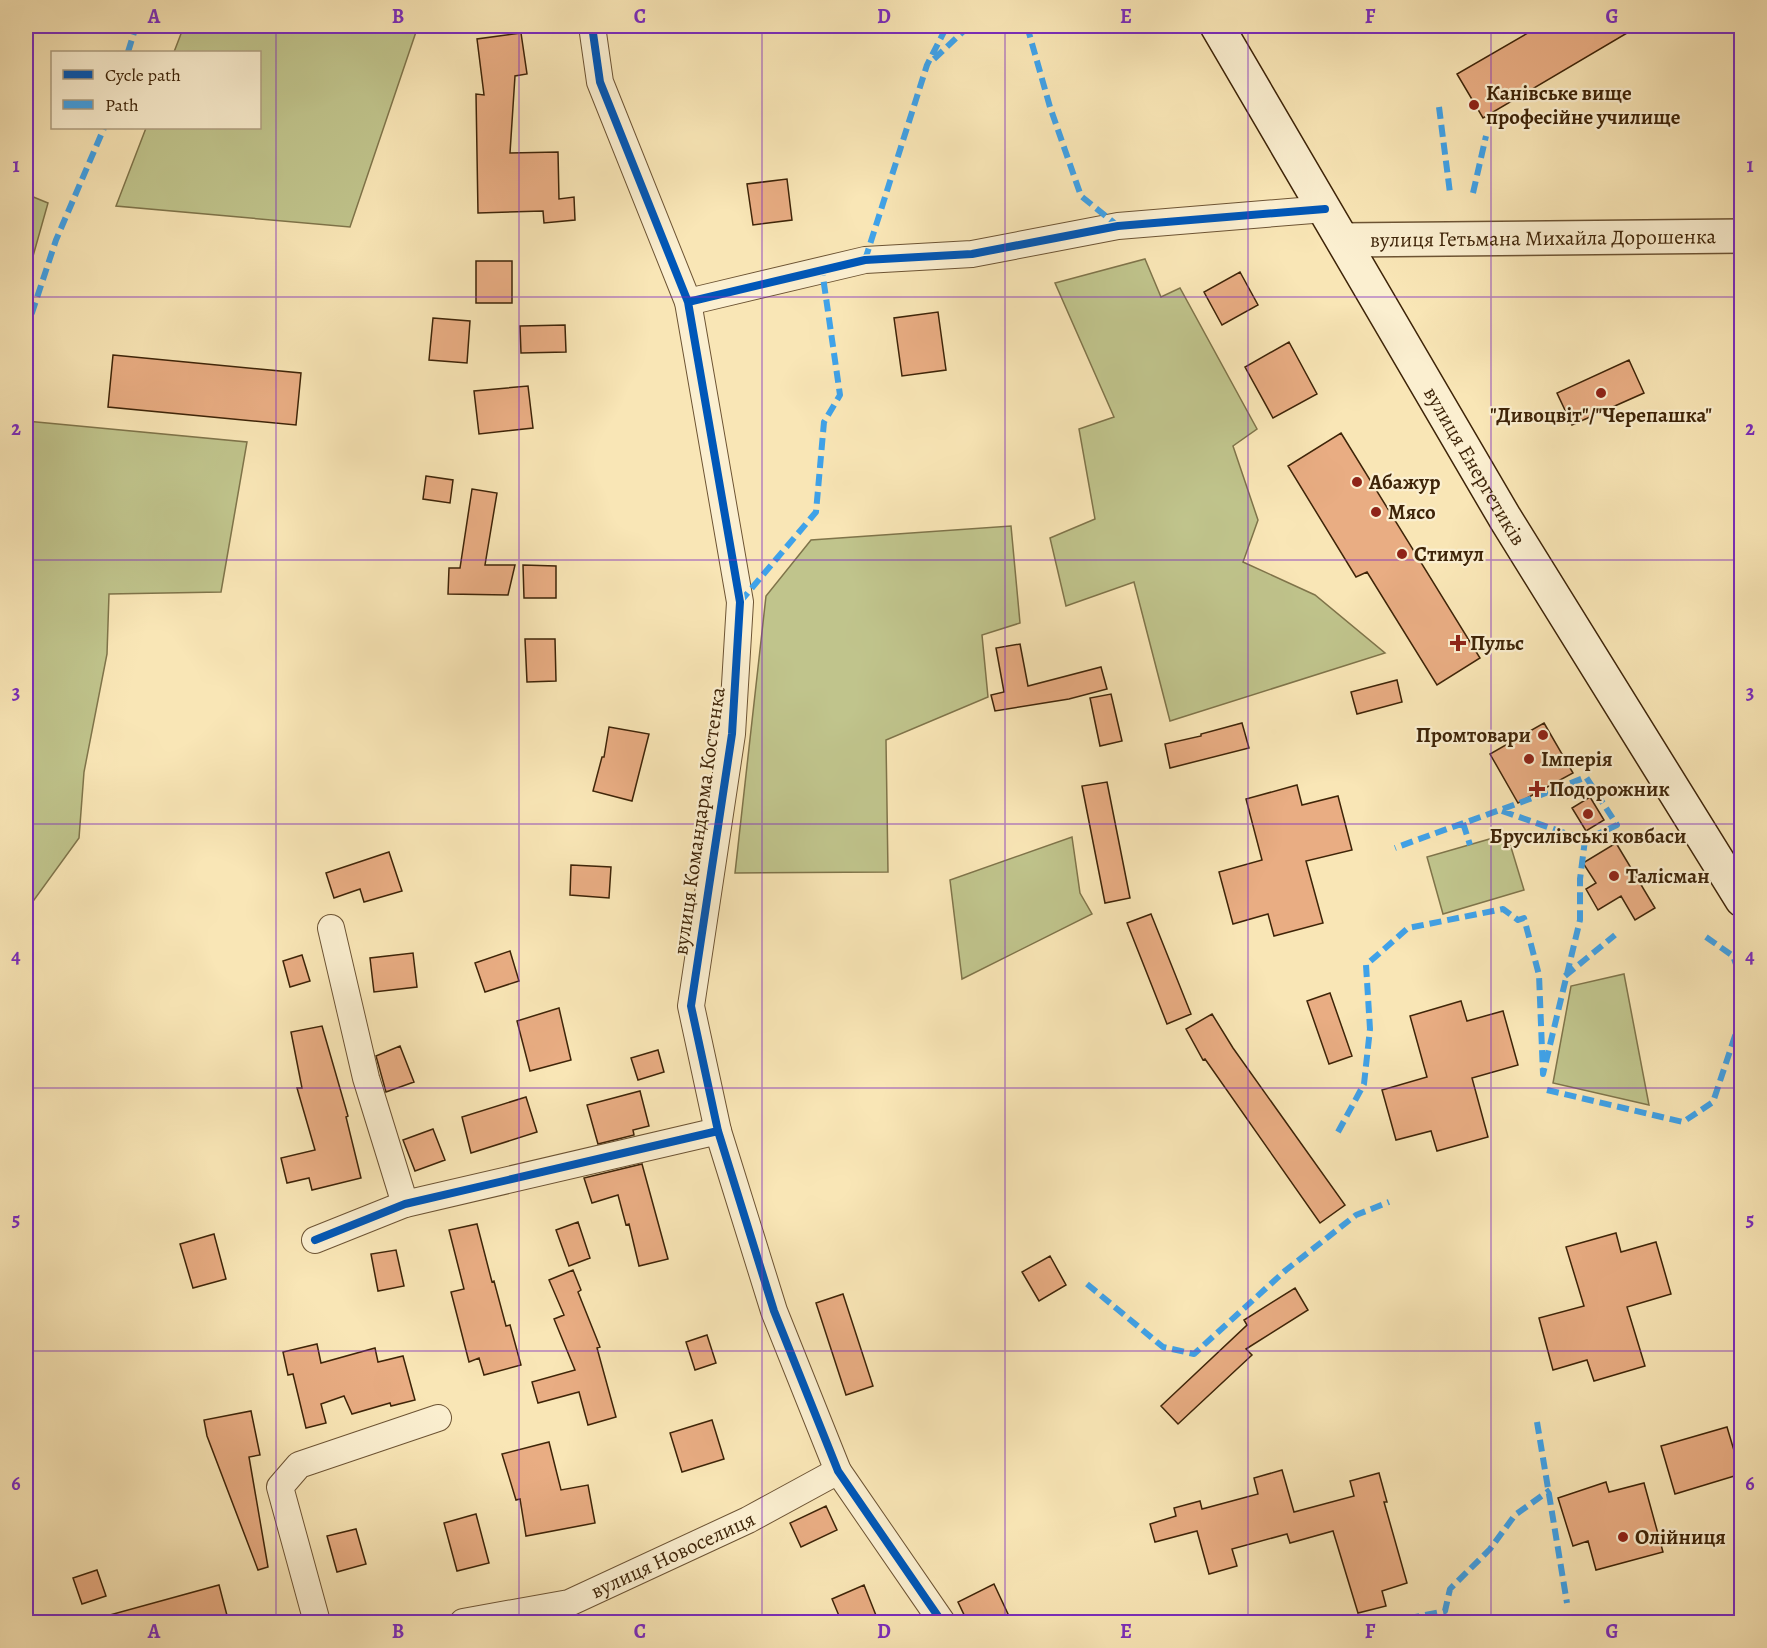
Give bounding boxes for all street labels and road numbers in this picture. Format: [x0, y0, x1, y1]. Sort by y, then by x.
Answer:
street label: вулиця Гетьмана Михайла Дорошенка [1370, 222, 1716, 254]
street label: вулиця Енергетиків [1417, 382, 1533, 551]
street label: вулиця Командарма Костенка [666, 685, 732, 957]
street label: вулиця Новоселиця [586, 1505, 760, 1605]

